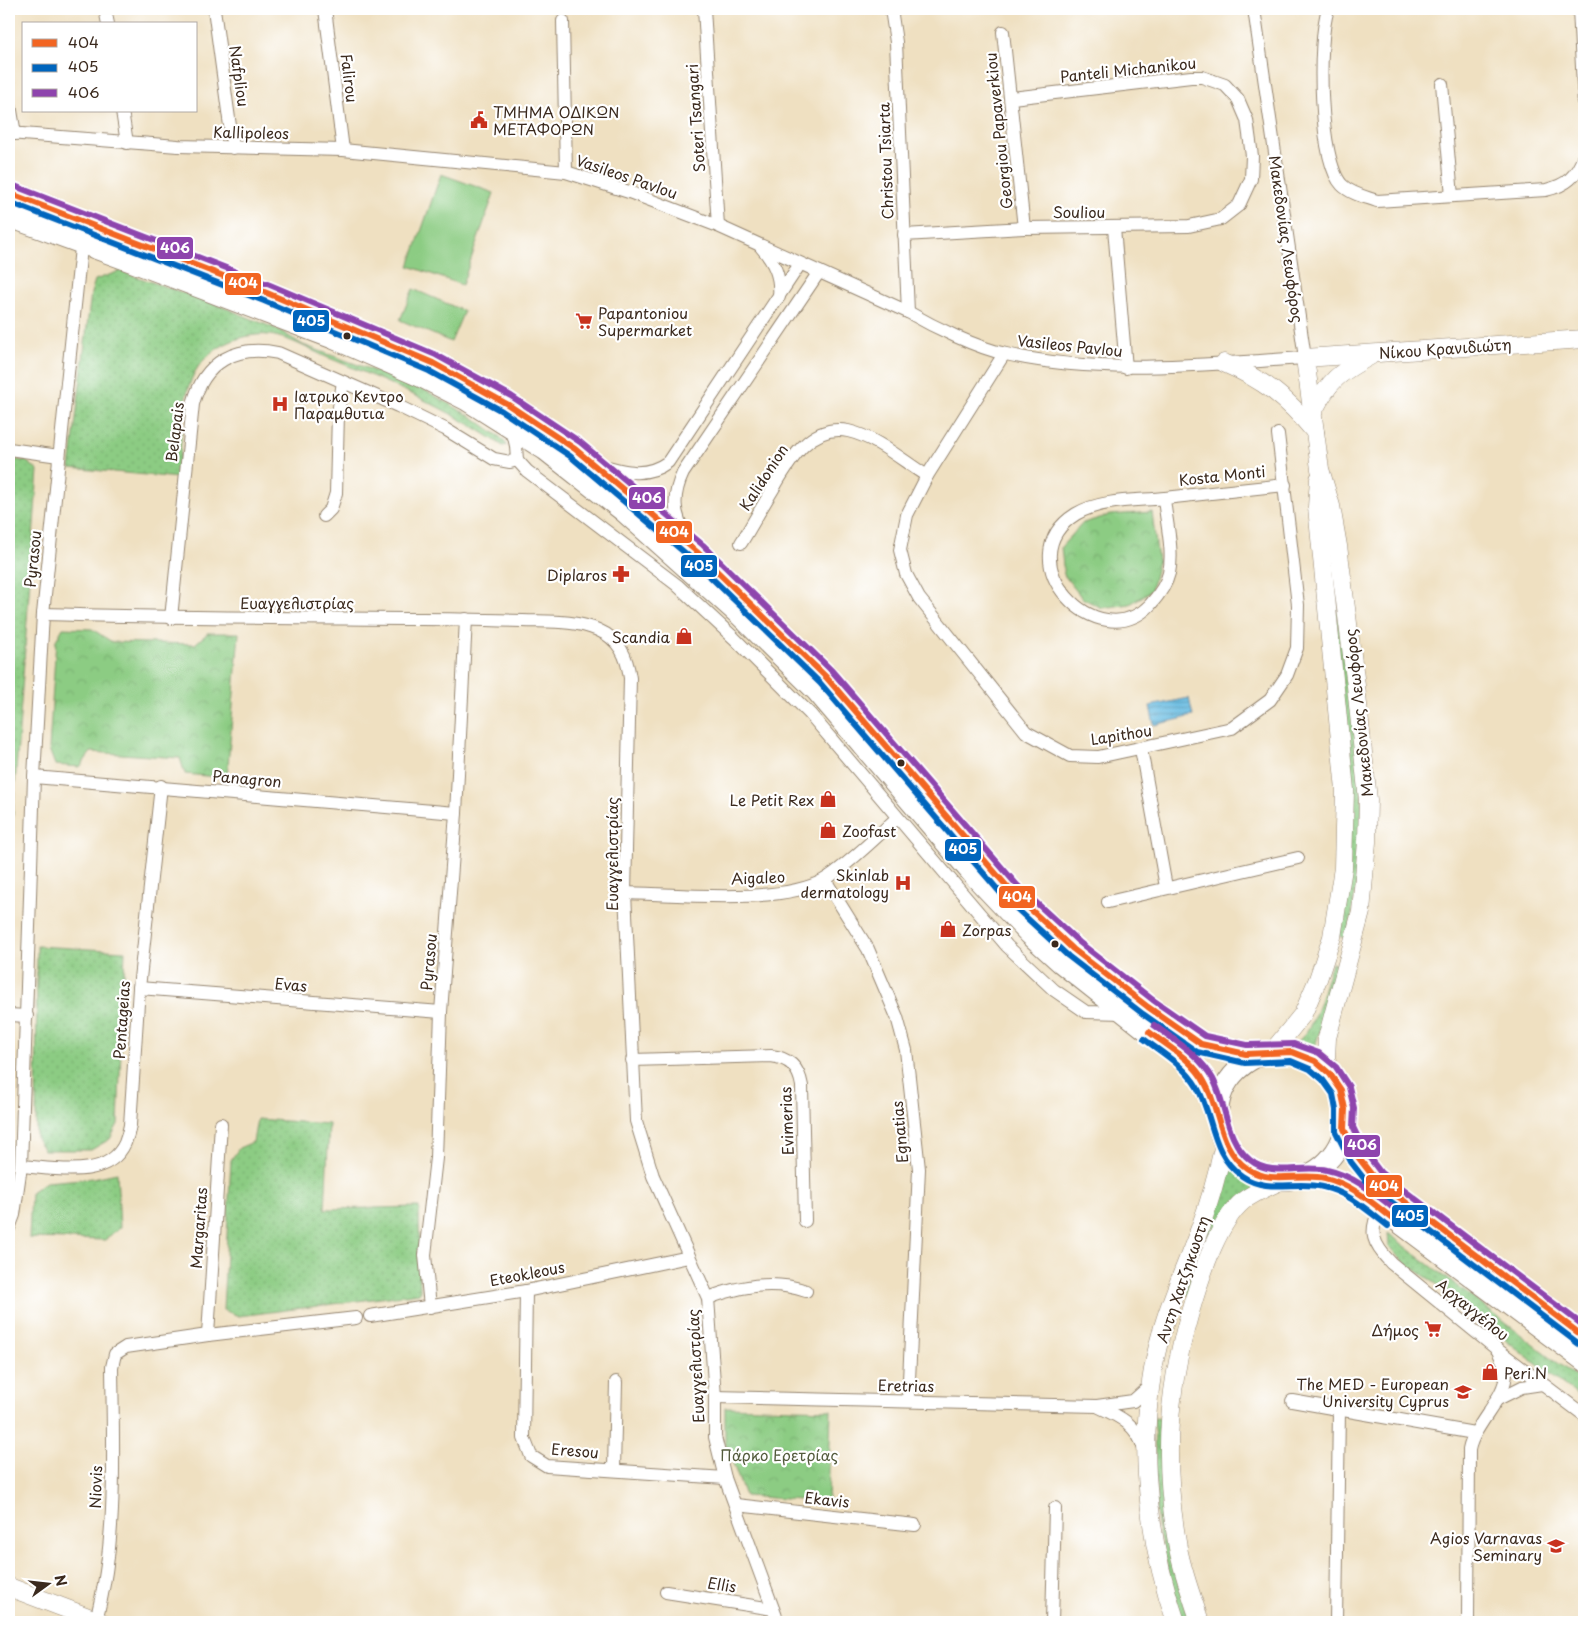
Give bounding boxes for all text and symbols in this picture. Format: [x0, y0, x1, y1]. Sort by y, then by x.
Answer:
legend [22, 22, 198, 112]
text: 404 [68, 30, 99, 53]
street label: Nafpliou [224, 44, 256, 108]
street label: Panteli Michanikou [1059, 50, 1197, 88]
street label: Falirou [336, 52, 364, 104]
street label: Georgiou Papaverkiou [978, 52, 1018, 210]
text: 405 [68, 54, 98, 77]
street label: Soteri Tsangari [680, 63, 710, 173]
text: 406 [68, 80, 99, 103]
place label: ΤΜΗΜΑ ΟΔΙΚΩΝ ΜΕΤΑΦΟΡΩΝ [493, 100, 620, 140]
street label: Christou Tsiarta [871, 102, 899, 220]
public building icon: ΤΜΗΜΑ ΟΔΙΚΩΝ ΜΕΤΑΦΟΡΩΝ [469, 110, 489, 130]
street label: Kallipoleos [213, 120, 289, 144]
street label: Vasileos Pavlou [573, 148, 681, 204]
street label: Μακεδονίας Λεωφόρος [1264, 154, 1310, 324]
street label: Souliou [1053, 200, 1105, 223]
line badge: 406 [156, 236, 194, 260]
text: 406 [160, 237, 190, 258]
line badge: 404 [224, 272, 262, 296]
text: 404 [228, 272, 258, 293]
place label: Papantoniou Supermarket [598, 301, 692, 341]
line badge: 405 [292, 309, 330, 333]
text: 405 [297, 310, 325, 331]
supermarket icon: Papantoniou Supermarket [574, 311, 594, 331]
street label: Vasileos Pavlou [1016, 328, 1124, 362]
unlabelled marker [342, 331, 352, 341]
street label: Νίκου Κρανιδιώτη [1378, 332, 1512, 364]
place label: Ιατρικο Κεντρο Παραμθυτια [294, 384, 404, 424]
hospital icon: Ιατρικο Κεντρο Παραμθυτια [270, 394, 290, 414]
street label: Belapais [159, 400, 189, 463]
street label: Kalidonion [733, 439, 793, 515]
street label: Kosta Monti [1178, 459, 1266, 491]
line badge: 406 [628, 486, 666, 510]
text: 406 [632, 487, 662, 508]
line badge: 404 [655, 520, 693, 544]
text: 404 [659, 521, 689, 542]
street label: Pyrasou [18, 529, 46, 589]
line badge: 405 [680, 554, 718, 578]
text: 405 [685, 555, 713, 576]
place label: Diplaros [547, 563, 607, 586]
pharmacy icon: Diplaros [611, 564, 631, 584]
street label: Ευαγγελιστρίας [240, 591, 354, 614]
place label: Scandia [612, 625, 671, 648]
shop icon: Scandia [674, 626, 694, 646]
street label: Μακεδονίας Λεωφόρος [1338, 628, 1378, 798]
street label: Lapithou [1089, 718, 1153, 750]
unlabelled marker [896, 758, 906, 768]
street label: Panagron [211, 764, 283, 792]
place label: Le Petit Rex [729, 788, 814, 811]
shop icon: Le Petit Rex [818, 789, 838, 809]
street label: Ευαγγελιστρίας [600, 797, 623, 911]
place label: Zoofast [842, 819, 896, 842]
shop icon: Zoofast [818, 820, 838, 840]
line badge: 405 [944, 838, 982, 862]
text: 405 [949, 838, 977, 859]
place label: Skinlab dermatology [801, 863, 889, 903]
street label: Aigaleo [731, 865, 785, 889]
hospital icon: Skinlab dermatology [893, 873, 913, 893]
line badge: 404 [998, 885, 1036, 909]
text: 404 [1002, 886, 1032, 907]
place label: Zorpas [962, 918, 1011, 941]
shop icon: Zorpas [938, 919, 958, 939]
street label: Pyrasou [414, 932, 442, 992]
unlabelled marker [1050, 939, 1060, 949]
street label: Evas [274, 971, 308, 997]
street label: Pentageias [107, 980, 135, 1060]
street label: Evimerias [773, 1086, 799, 1156]
street label: Egnatias [885, 1100, 913, 1164]
line badge: 406 [1343, 1134, 1381, 1158]
text: 406 [1347, 1134, 1377, 1155]
line badge: 404 [1365, 1174, 1403, 1198]
text: 404 [1369, 1175, 1399, 1196]
street label: Margaritas [184, 1187, 212, 1269]
line badge: 405 [1391, 1204, 1429, 1228]
text: 405 [1396, 1205, 1424, 1226]
street label: Αντη Χατζηκωστη [1149, 1212, 1215, 1346]
street label: Eteokleous [488, 1254, 567, 1292]
street label: Αρχαγγέλου [1432, 1272, 1514, 1346]
street label: Ευαγγελιστρίας [681, 1308, 709, 1424]
place label: Δήμος [1371, 1318, 1419, 1341]
supermarket icon: Δήμος [1423, 1319, 1443, 1339]
place label: Peri.N [1504, 1361, 1547, 1384]
shop icon: Peri.N [1480, 1362, 1500, 1382]
place label: The MED - European University Cyprus [1297, 1372, 1449, 1412]
street label: Eretrias [878, 1373, 935, 1397]
school or university icon: The MED - European University Cyprus [1453, 1382, 1473, 1402]
street label: Eresou [550, 1436, 600, 1464]
park label: Πάρκο Ερετρίας [720, 1443, 838, 1466]
street label: Niovis [83, 1465, 107, 1509]
street label: Ekavis [803, 1485, 851, 1513]
place label: Agios Varnavas Seminary [1430, 1526, 1542, 1566]
school or university icon: Agios Varnavas Seminary [1546, 1536, 1566, 1556]
north arrow [22, 1558, 72, 1608]
street label: Ellis [706, 1570, 738, 1598]
text: N [49, 1572, 73, 1589]

